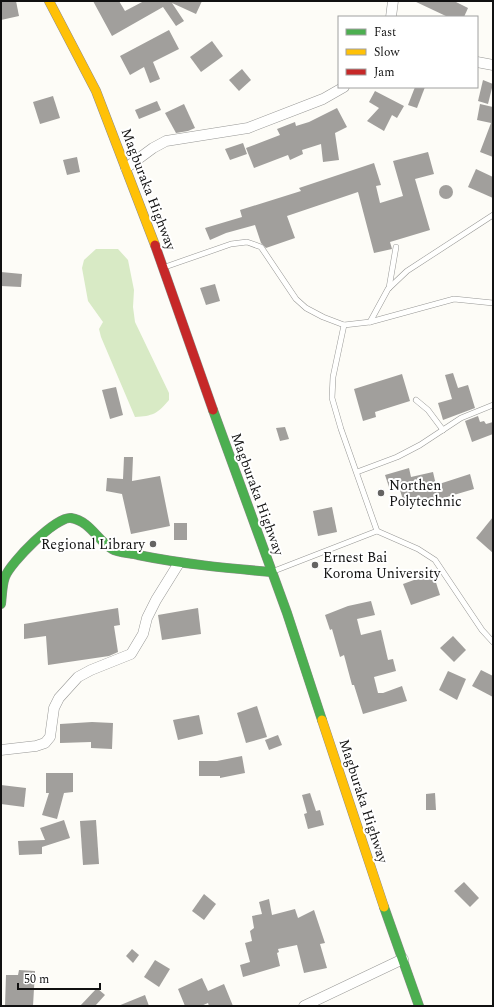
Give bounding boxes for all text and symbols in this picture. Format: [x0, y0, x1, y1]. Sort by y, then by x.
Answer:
legend [338, 16, 478, 88]
text: Fast [374, 23, 396, 42]
text: Slow [374, 43, 400, 62]
text: Jam [374, 63, 395, 82]
street label: Magburaka Highway [116, 125, 182, 254]
street label: Magburaka Highway [226, 430, 290, 560]
place label: Northen Polytechnic [389, 475, 462, 512]
marker: Northen Polytechnic [376, 488, 386, 498]
place label: Regional Library [41, 534, 146, 555]
marker: Regional Library [148, 539, 158, 549]
place label: Ernest Bai Koroma University [323, 547, 442, 584]
marker: Ernest Bai Koroma University [310, 560, 320, 570]
street label: Magburaka Highway [334, 736, 394, 867]
scale bar [18, 965, 100, 991]
text: 50 m [24, 970, 49, 989]

